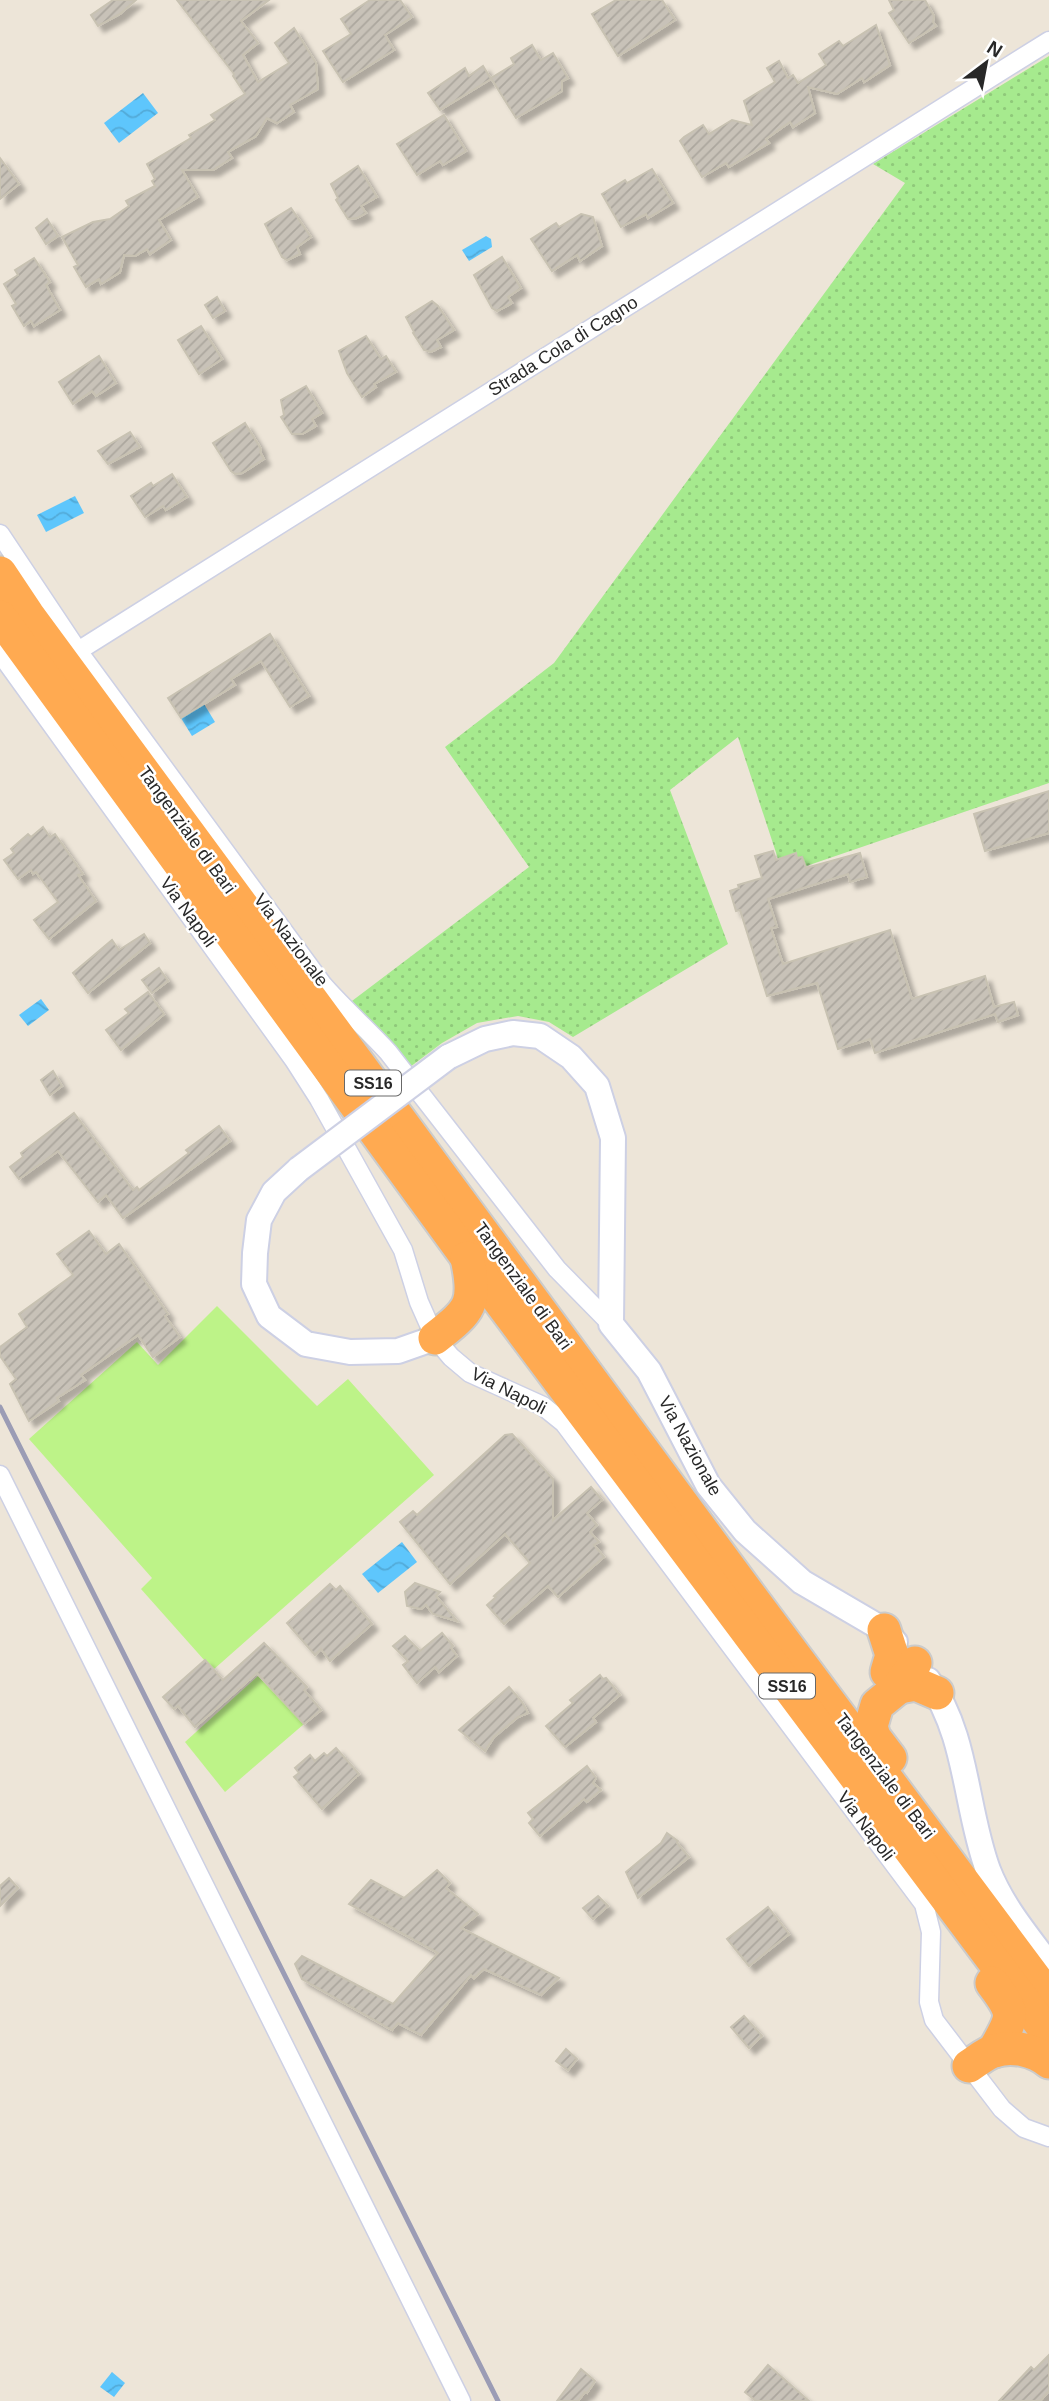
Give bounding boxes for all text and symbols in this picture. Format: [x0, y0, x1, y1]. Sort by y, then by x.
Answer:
north arrow [951, 28, 1021, 98]
text: N [983, 36, 1006, 62]
street label: Strada Cola di Cagno [485, 292, 641, 400]
street label: Tangenziale di Bari [134, 763, 240, 897]
street label: Via Napoli [156, 873, 220, 951]
street label: Via Nazionale [250, 890, 332, 990]
road number: SS16 [345, 1070, 401, 1096]
street label: Tangenziale di Bari [470, 1219, 576, 1353]
street label: Via Napoli [468, 1364, 550, 1418]
street label: Via Nazionale [654, 1393, 726, 1499]
road number: SS16 [759, 1674, 815, 1698]
street label: Tangenziale di Bari [831, 1709, 939, 1843]
street label: Via Napoli [833, 1787, 899, 1865]

